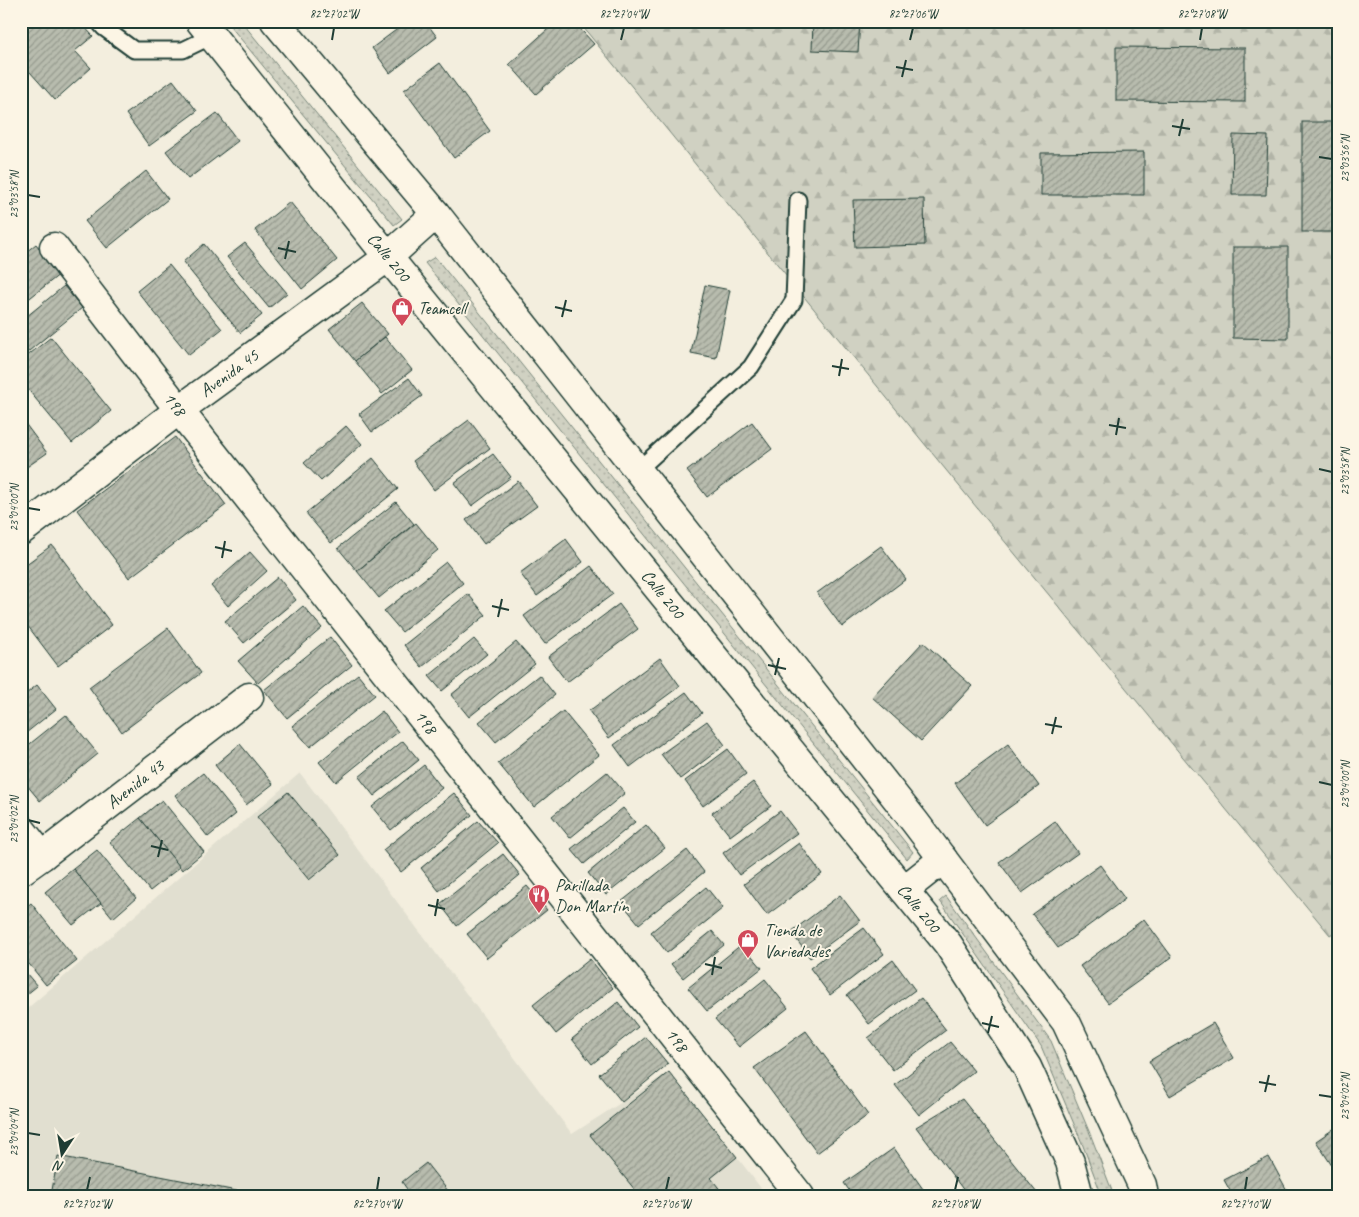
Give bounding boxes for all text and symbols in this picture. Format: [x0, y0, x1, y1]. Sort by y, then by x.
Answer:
text: 82°27'02"W [310, 6, 361, 22]
text: 82°27'04"W [600, 6, 651, 22]
text: 82°27'06"W [889, 6, 940, 22]
text: 82°27'08"W [1178, 6, 1229, 22]
text: 23°03'56"N [1337, 134, 1353, 183]
text: 23°03'58"N [6, 170, 22, 219]
street label: Calle 200 [363, 228, 417, 288]
shop icon: Teamcell [390, 296, 414, 327]
place label: Teamcell [418, 297, 469, 319]
street label: Avenida 45 [195, 344, 263, 402]
street label: 198 [159, 388, 192, 422]
text: 23°03'58"N [1337, 447, 1353, 496]
text: 23°04'00"N [6, 483, 22, 532]
street label: Calle 200 [637, 565, 691, 625]
street label: 198 [410, 706, 443, 740]
street label: Avenida 43 [102, 753, 170, 813]
text: 23°04'00"N [1337, 760, 1353, 809]
text: 23°04'02"N [6, 795, 22, 844]
place label: Parillada Don Martín [555, 874, 629, 917]
street label: Calle 200 [893, 879, 947, 939]
restaurant icon: Parillada Don Martín [527, 883, 551, 914]
place label: Tienda de Variedades [764, 919, 831, 962]
shop icon: Tienda de Variedades [736, 928, 760, 959]
street label: 198 [661, 1024, 694, 1058]
text: 23°04'02"N [1337, 1072, 1353, 1121]
text: 23°04'04"N [6, 1108, 22, 1157]
north arrow [38, 1130, 88, 1180]
text: N [51, 1157, 65, 1175]
text: 82°27'02"W [63, 1196, 114, 1212]
text: 82°27'04"W [353, 1196, 404, 1212]
text: 82°27'06"W [642, 1196, 693, 1212]
text: 82°27'08"W [931, 1196, 982, 1212]
text: 82°27'10"W [1221, 1196, 1272, 1212]

